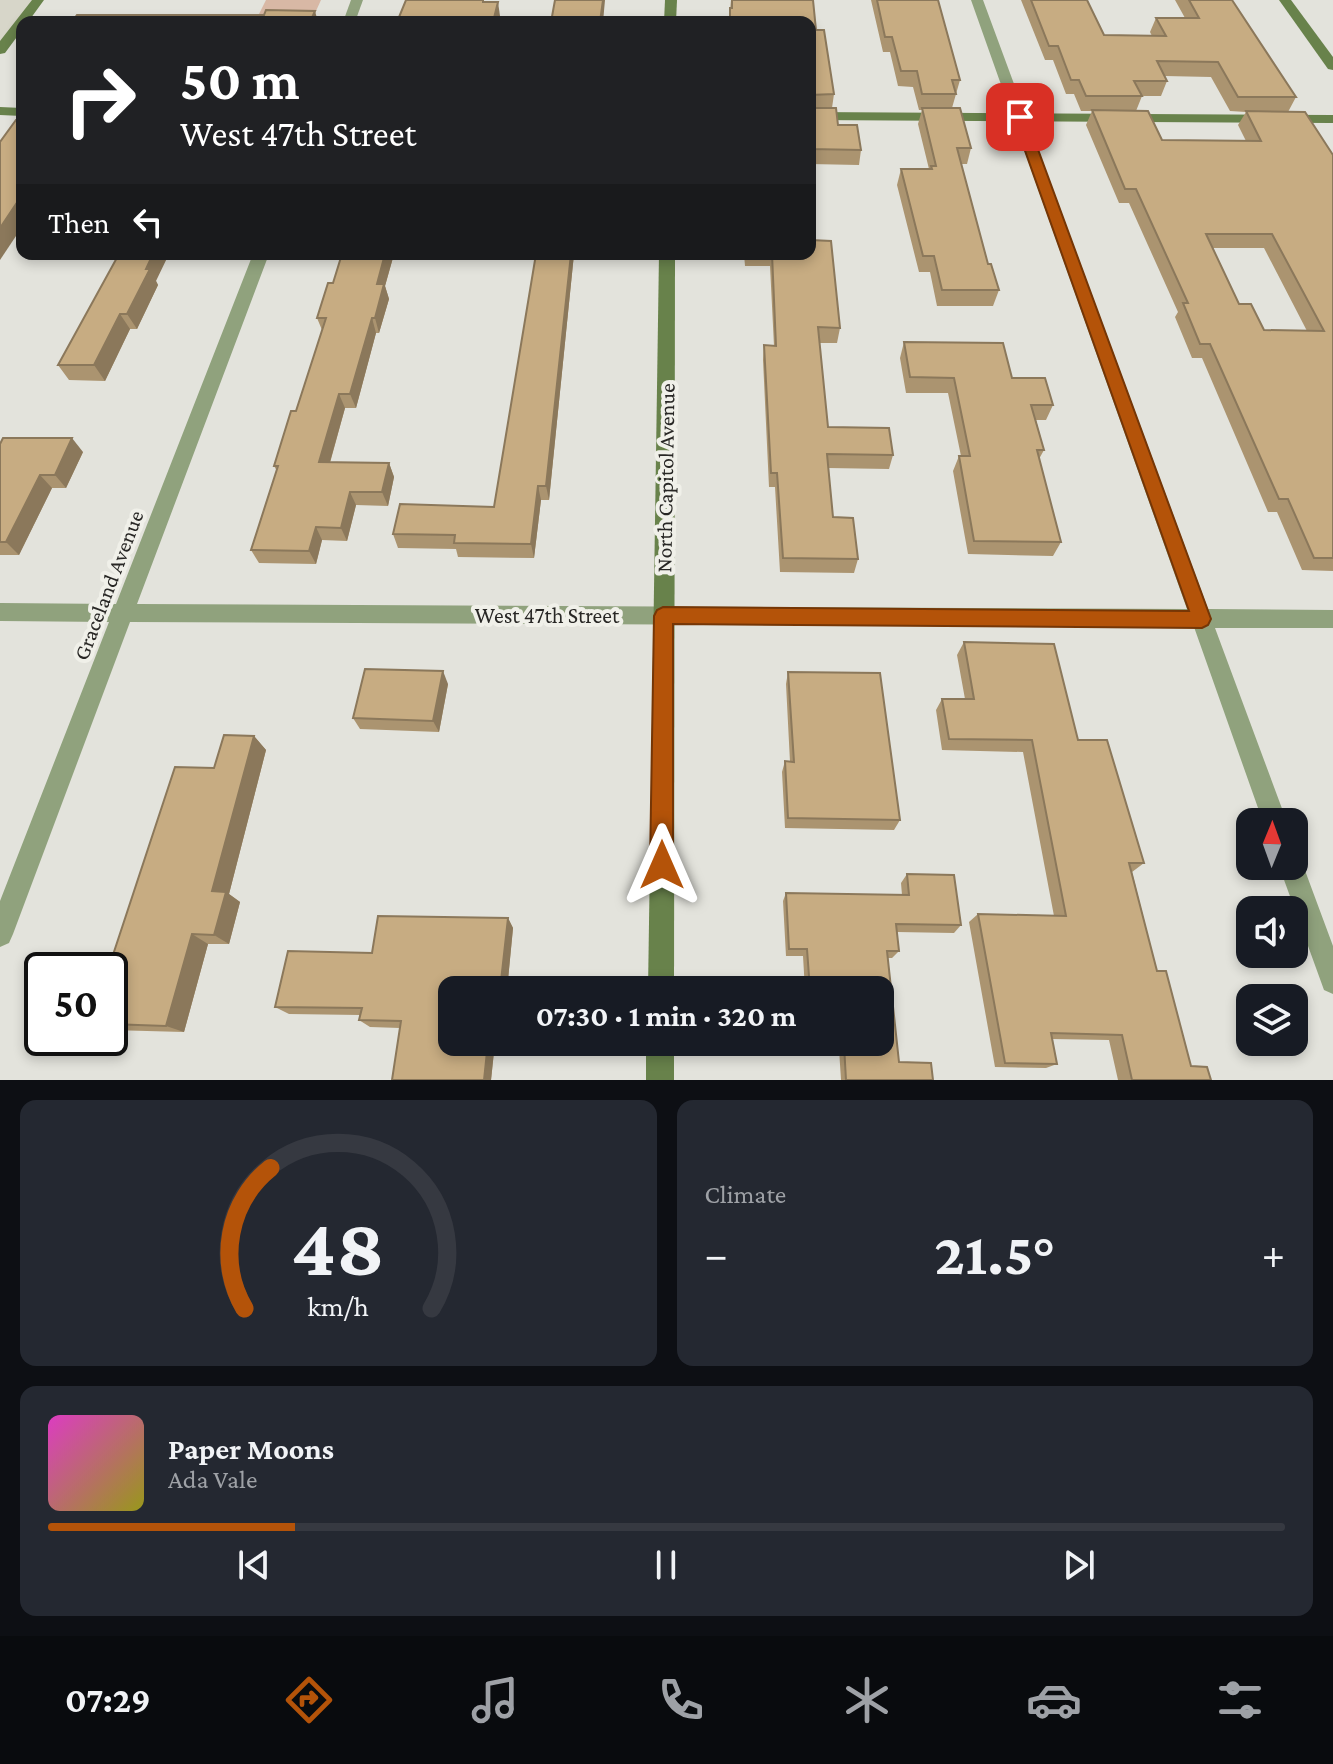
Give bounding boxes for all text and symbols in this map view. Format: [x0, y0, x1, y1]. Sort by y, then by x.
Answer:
icon: right [48, 48, 152, 152]
text: 50 m [180, 49, 300, 111]
pin [986, 83, 1054, 151]
icon: arrive [998, 95, 1042, 139]
text: West 47th Street [180, 114, 416, 154]
icon: left [126, 200, 170, 244]
text: Then [48, 206, 110, 239]
street label: North Capitol Avenue [651, 383, 680, 573]
street label: Graceland Avenue [68, 507, 149, 664]
street label: West 47th Street [475, 603, 620, 628]
north arrow [1236, 808, 1308, 880]
map controls [1236, 808, 1308, 1056]
position arrow [620, 823, 704, 907]
button: sound [1236, 896, 1308, 968]
speed limit sign: 50 [24, 952, 128, 1056]
button: layers [1236, 984, 1308, 1056]
text: 07:30 · 1 min · 320 m [536, 999, 796, 1032]
text: Climate [705, 1180, 786, 1209]
text: 48 [292, 1200, 385, 1293]
text: 21.5° [934, 1220, 1055, 1287]
text: − [705, 1230, 728, 1278]
text: + [1262, 1230, 1285, 1278]
text: km/h [307, 1290, 369, 1322]
text: Paper Moons [168, 1432, 334, 1465]
text: Ada Vale [168, 1465, 257, 1494]
icon: previous [232, 1543, 276, 1587]
icon: pause [644, 1543, 688, 1587]
icon: next [1057, 1543, 1101, 1587]
icon: directions [281, 1672, 337, 1728]
icon: music [467, 1672, 523, 1728]
icon: phone [653, 1672, 709, 1728]
icon: climate [839, 1672, 895, 1728]
icon: car [1026, 1672, 1082, 1728]
icon: filters [1212, 1672, 1268, 1728]
text: 07:29 [65, 1680, 151, 1720]

